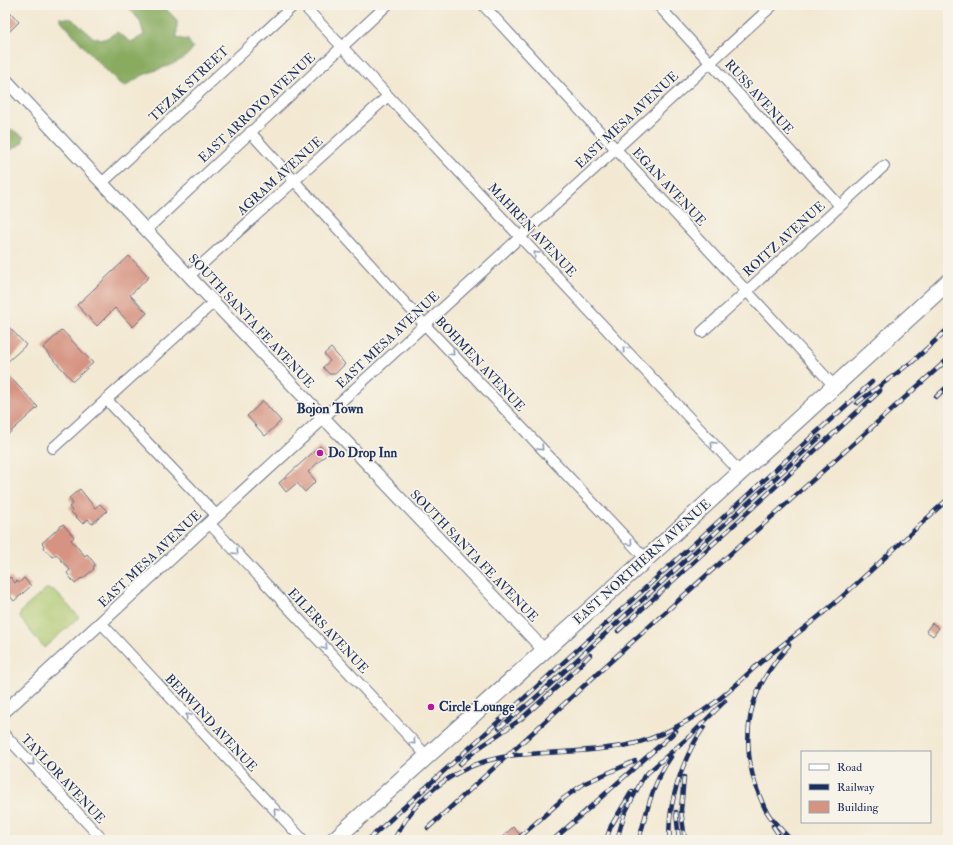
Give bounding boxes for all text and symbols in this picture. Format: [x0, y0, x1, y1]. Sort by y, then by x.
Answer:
street label: TEZAK STREET [146, 43, 233, 125]
street label: EAST ARROYO AVENUE [195, 50, 319, 166]
street label: RUSS AVENUE [721, 56, 797, 138]
street label: EAST MESA AVENUE [572, 68, 682, 172]
street label: AGRAM AVENUE [233, 133, 326, 219]
street label: EGAN AVENUE [629, 145, 709, 229]
street label: MAHREN AVENUE [484, 180, 580, 280]
street label: ROITZ AVENUE [740, 198, 828, 280]
street label: SOUTH SANTA FE AVENUE [185, 251, 317, 391]
one-way arrow [534, 251, 541, 259]
street label: EAST MESA AVENUE [333, 288, 443, 392]
street label: BOHMEN AVENUE [432, 313, 528, 415]
one-way arrow [622, 346, 630, 354]
one-way arrow [447, 348, 455, 356]
district label: Bojon Town [296, 400, 364, 417]
one-way arrow [711, 441, 718, 449]
one-way arrow [536, 443, 544, 451]
place label: Do Drop Inn [328, 445, 397, 462]
marker: Do Drop Inn [315, 448, 325, 458]
street label: SOUTH SANTA FE AVENUE [407, 487, 541, 625]
street label: EAST NORTHERN AVENUE [570, 496, 714, 628]
street label: EAST MESA AVENUE [95, 507, 205, 611]
one-way arrow [625, 538, 633, 546]
one-way arrow [231, 547, 239, 555]
street label: EILERS AVENUE [284, 585, 372, 677]
one-way arrow [320, 642, 327, 650]
street label: BERWIND AVENUE [162, 671, 260, 775]
place label: Circle Lounge [439, 699, 515, 716]
marker: Circle Lounge [426, 702, 436, 712]
one-way arrow [185, 713, 192, 721]
street label: TAYLOR AVENUE [18, 731, 108, 827]
one-way arrow [408, 737, 416, 745]
legend [801, 751, 931, 823]
one-way arrow [27, 758, 34, 766]
text: Road [837, 760, 862, 775]
text: Railway [837, 780, 875, 795]
text: Building [837, 800, 880, 815]
one-way arrow [274, 809, 281, 816]

